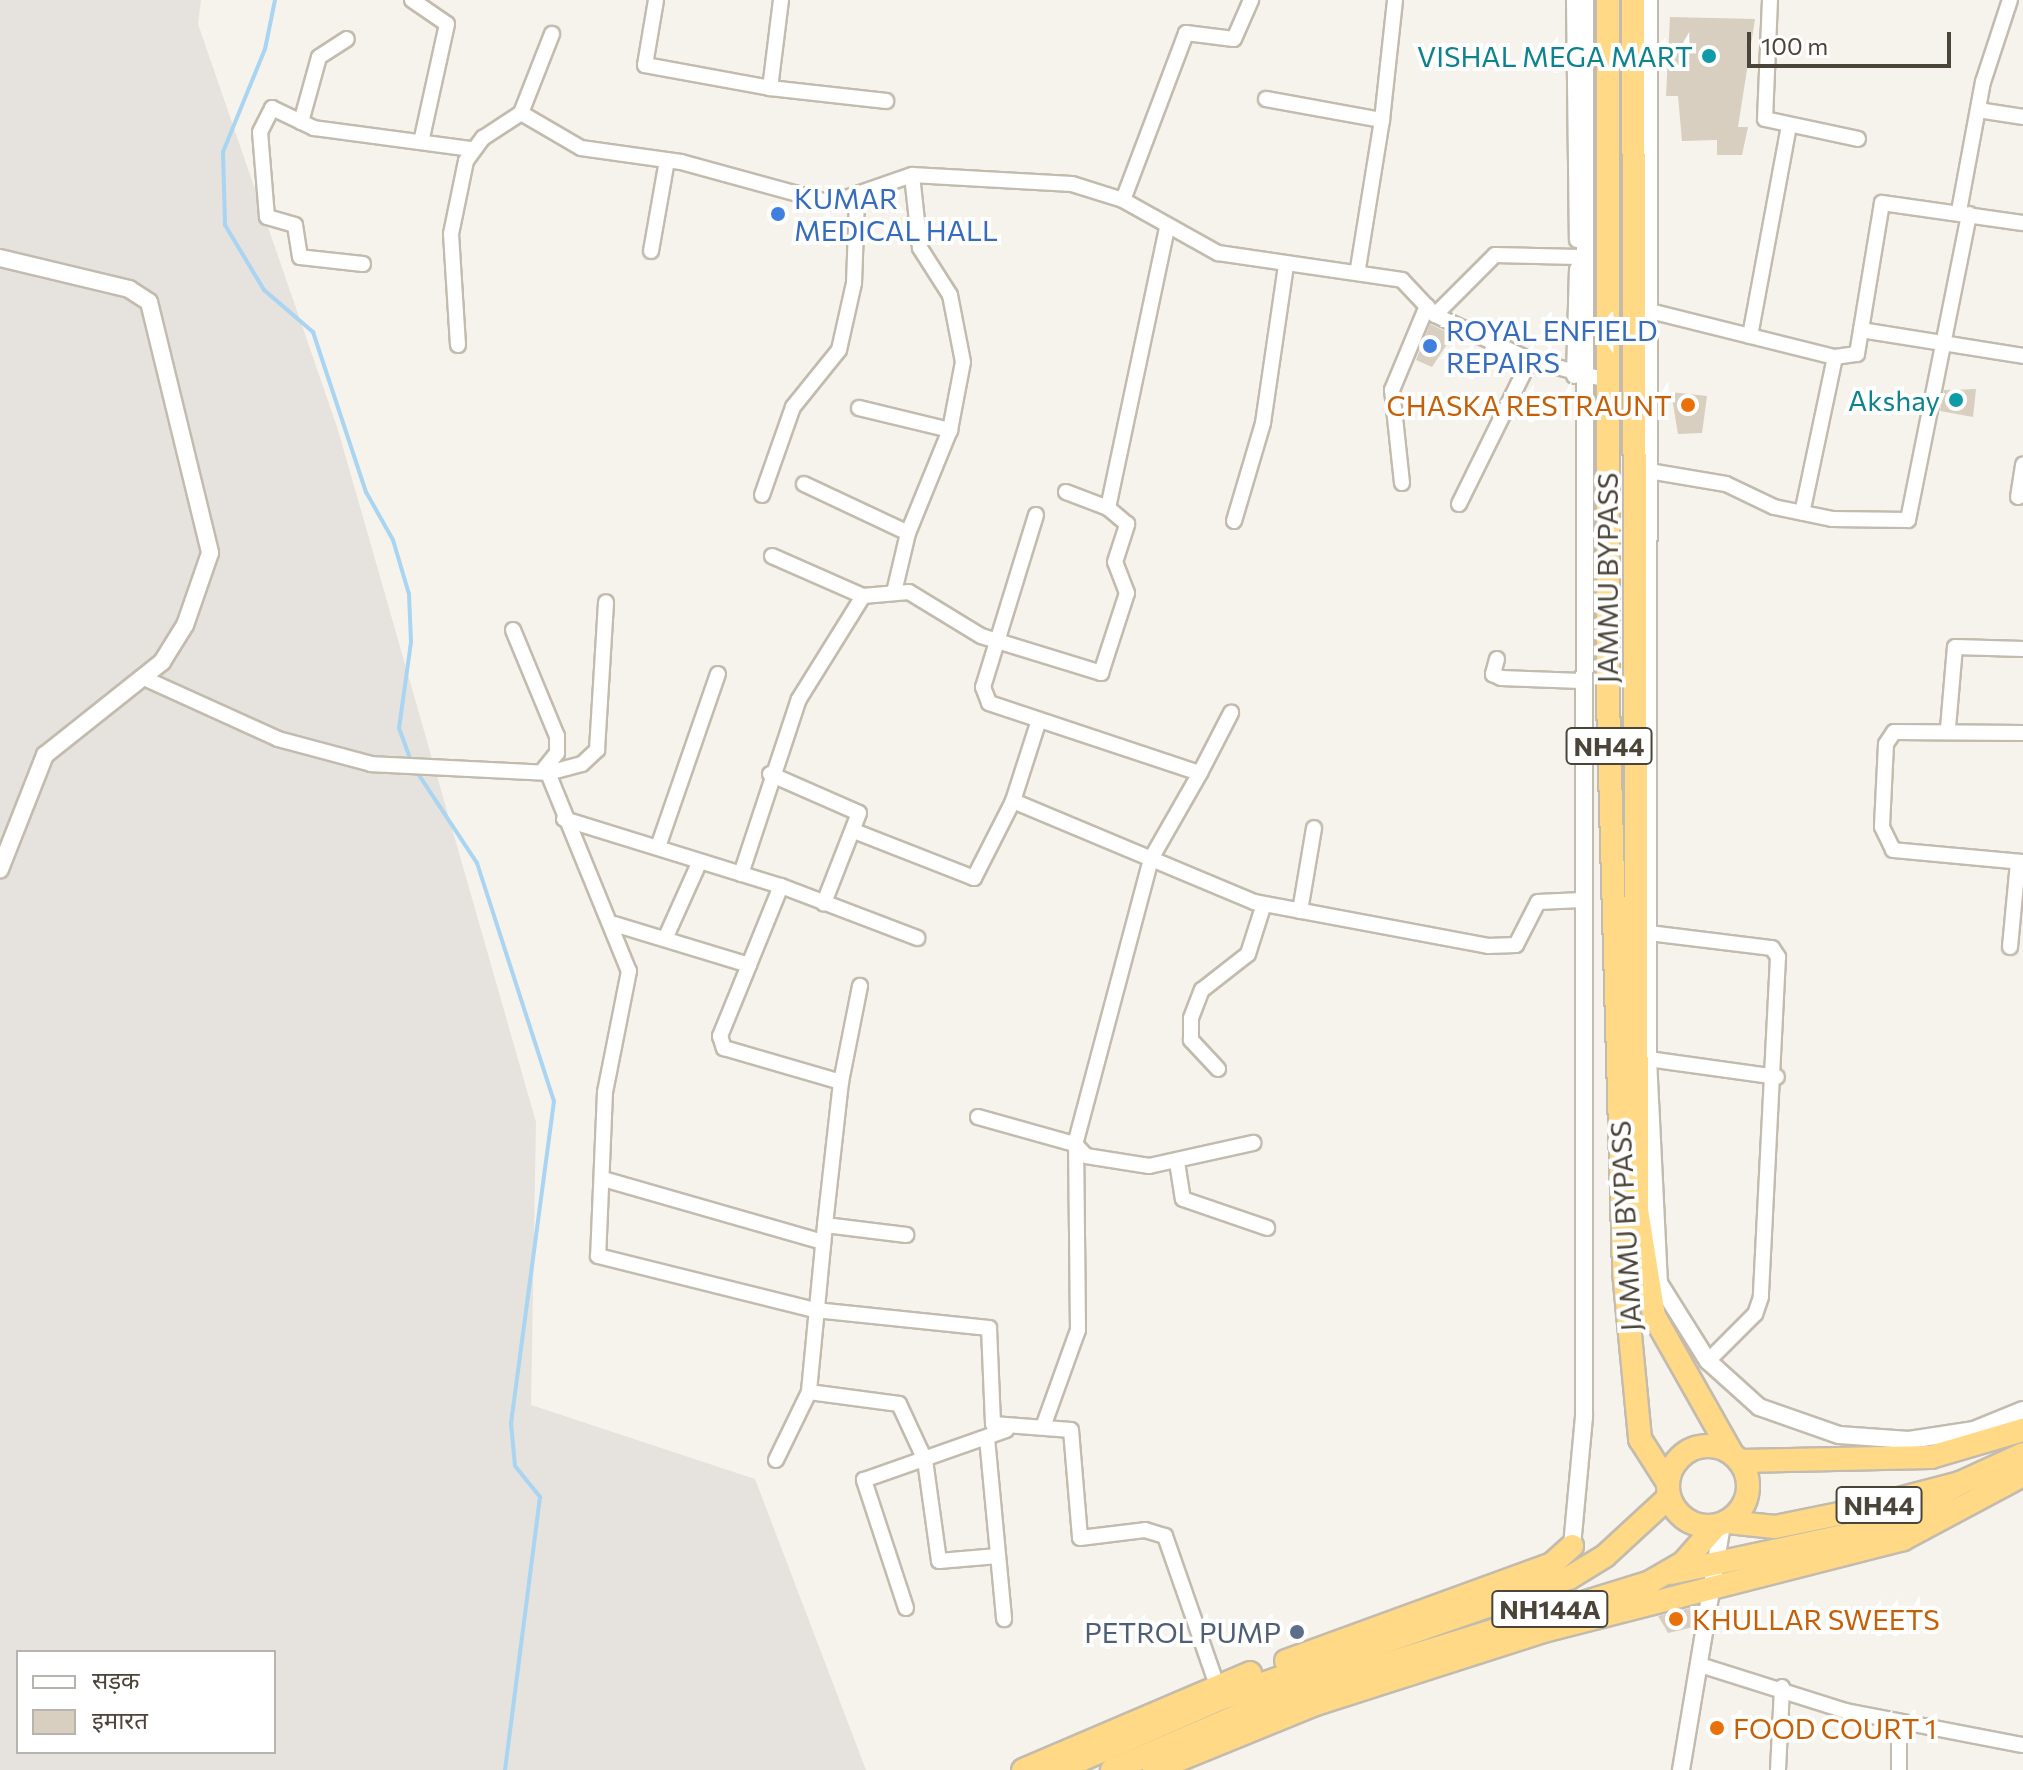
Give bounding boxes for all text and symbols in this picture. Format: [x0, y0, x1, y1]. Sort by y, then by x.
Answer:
scale bar [1751, 16, 1955, 66]
text: 100 m [1761, 31, 1828, 60]
place label: VISHAL MEGA MART [1417, 39, 1693, 73]
marker: VISHAL MEGA MART [1700, 47, 1718, 65]
place label: KUMAR MEDICAL HALL [794, 181, 998, 247]
marker: KUMAR MEDICAL HALL [769, 205, 787, 223]
place label: ROYAL ENFIELD REPAIRS [1446, 313, 1658, 379]
marker: ROYAL ENFIELD REPAIRS [1421, 337, 1439, 355]
place label: Akshay [1848, 383, 1940, 417]
place label: CHASKA RESTRAUNT [1386, 388, 1672, 422]
marker: Akshay [1947, 391, 1965, 409]
marker: CHASKA RESTRAUNT [1679, 396, 1697, 414]
street label: JAMMU BYPASS [1590, 473, 1624, 683]
road number: NH44 [1565, 724, 1653, 768]
street label: JAMMU BYPASS [1603, 1120, 1647, 1332]
road number: NH44 [1835, 1483, 1923, 1527]
road number: NH144A [1490, 1587, 1610, 1631]
place label: KHULLAR SWEETS [1692, 1602, 1940, 1636]
marker: KHULLAR SWEETS [1667, 1610, 1685, 1628]
place label: PETROL PUMP [1084, 1615, 1281, 1649]
marker: PETROL PUMP [1288, 1623, 1306, 1641]
legend [16, 1650, 276, 1754]
text: सड़क [92, 1665, 140, 1694]
text: इमारत [92, 1705, 148, 1734]
place label: FOOD COURT 1 [1733, 1711, 1937, 1745]
marker: FOOD COURT 1 [1708, 1719, 1726, 1737]

